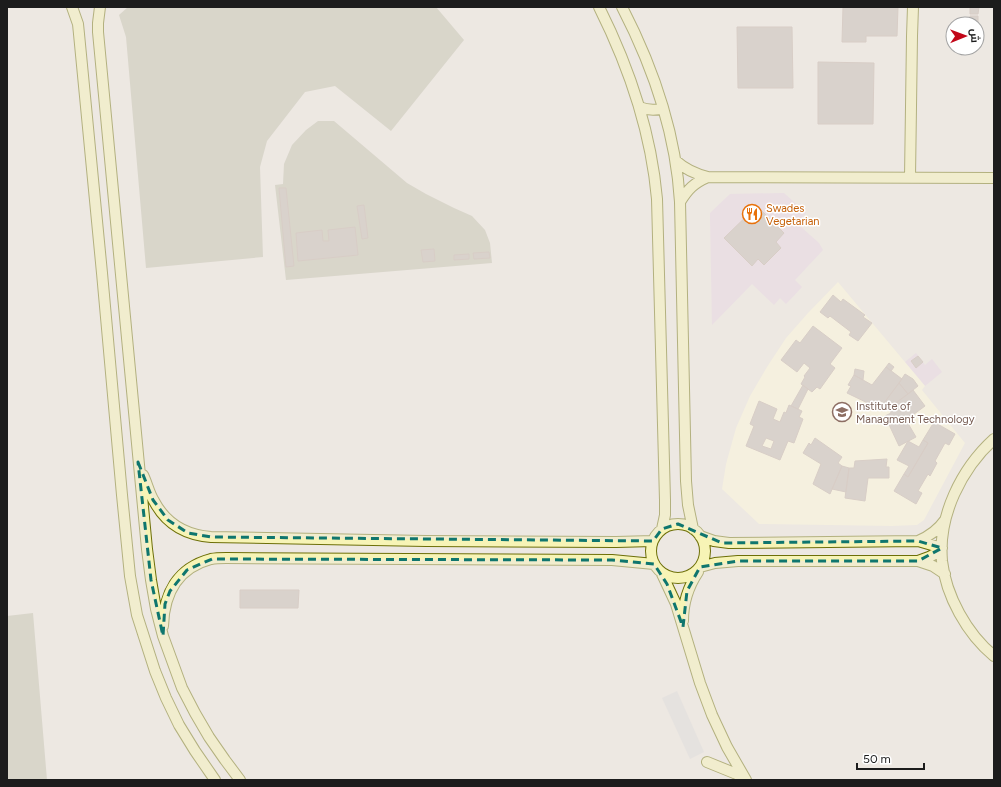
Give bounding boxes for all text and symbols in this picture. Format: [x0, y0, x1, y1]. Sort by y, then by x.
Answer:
north arrow [945, 16, 985, 56]
text: ش [968, 29, 981, 43]
place label: Swades Vegetarian [766, 202, 819, 228]
restaurant icon: Swades Vegetarian [741, 203, 763, 225]
place label: Institute of Managment Technology [856, 400, 975, 426]
school or university icon: Institute of Managment Technology [831, 401, 853, 423]
scale bar [857, 745, 924, 771]
text: 50 m [863, 752, 891, 766]

